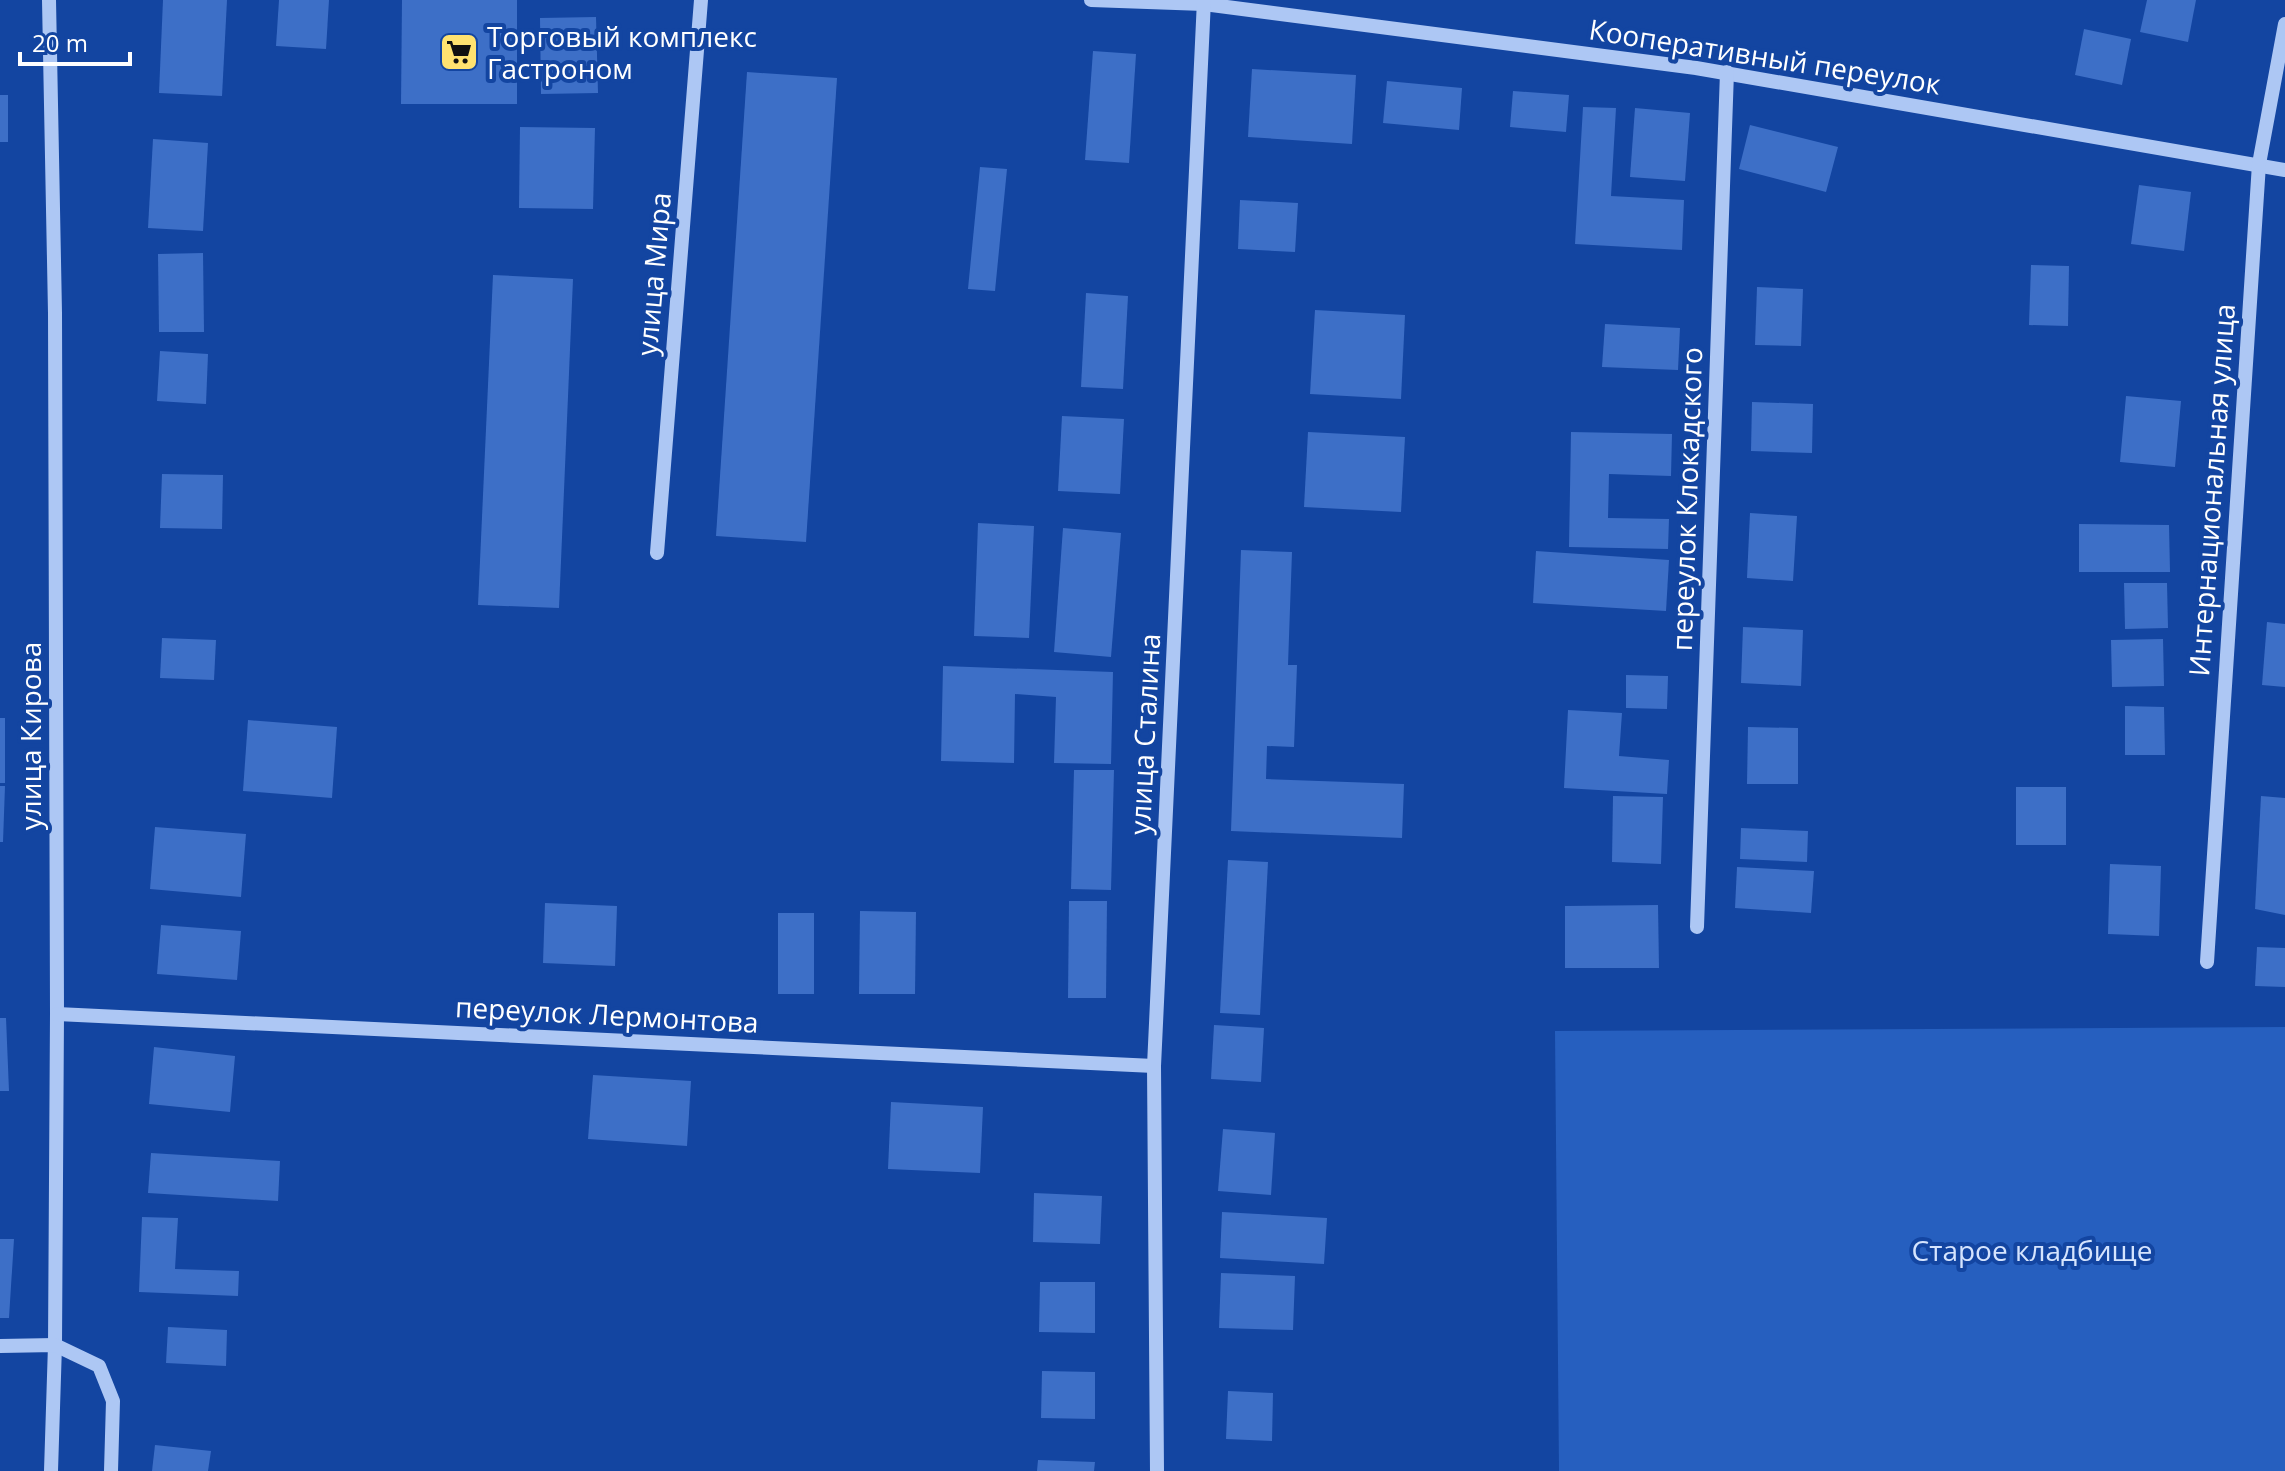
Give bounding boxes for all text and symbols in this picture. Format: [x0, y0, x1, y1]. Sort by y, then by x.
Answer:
street label: Кооперативный переулок [1587, 9, 1944, 103]
scale bar [20, 16, 130, 66]
place label: Торговый комплекс Гастроном [487, 17, 757, 87]
text: 20 m [32, 26, 88, 59]
supermarket icon: Торговый комплекс Гастроном [438, 31, 480, 73]
street label: улица Мира [627, 191, 679, 357]
street label: Интернациональная улица [2179, 302, 2243, 678]
street label: переулок Клокадского [1662, 346, 1710, 652]
street label: улица Сталина [1120, 632, 1168, 836]
street label: улица Кирова [11, 642, 49, 830]
street label: переулок Лермонтова [454, 987, 760, 1041]
park label: Старое кладбище [1912, 1231, 2152, 1269]

